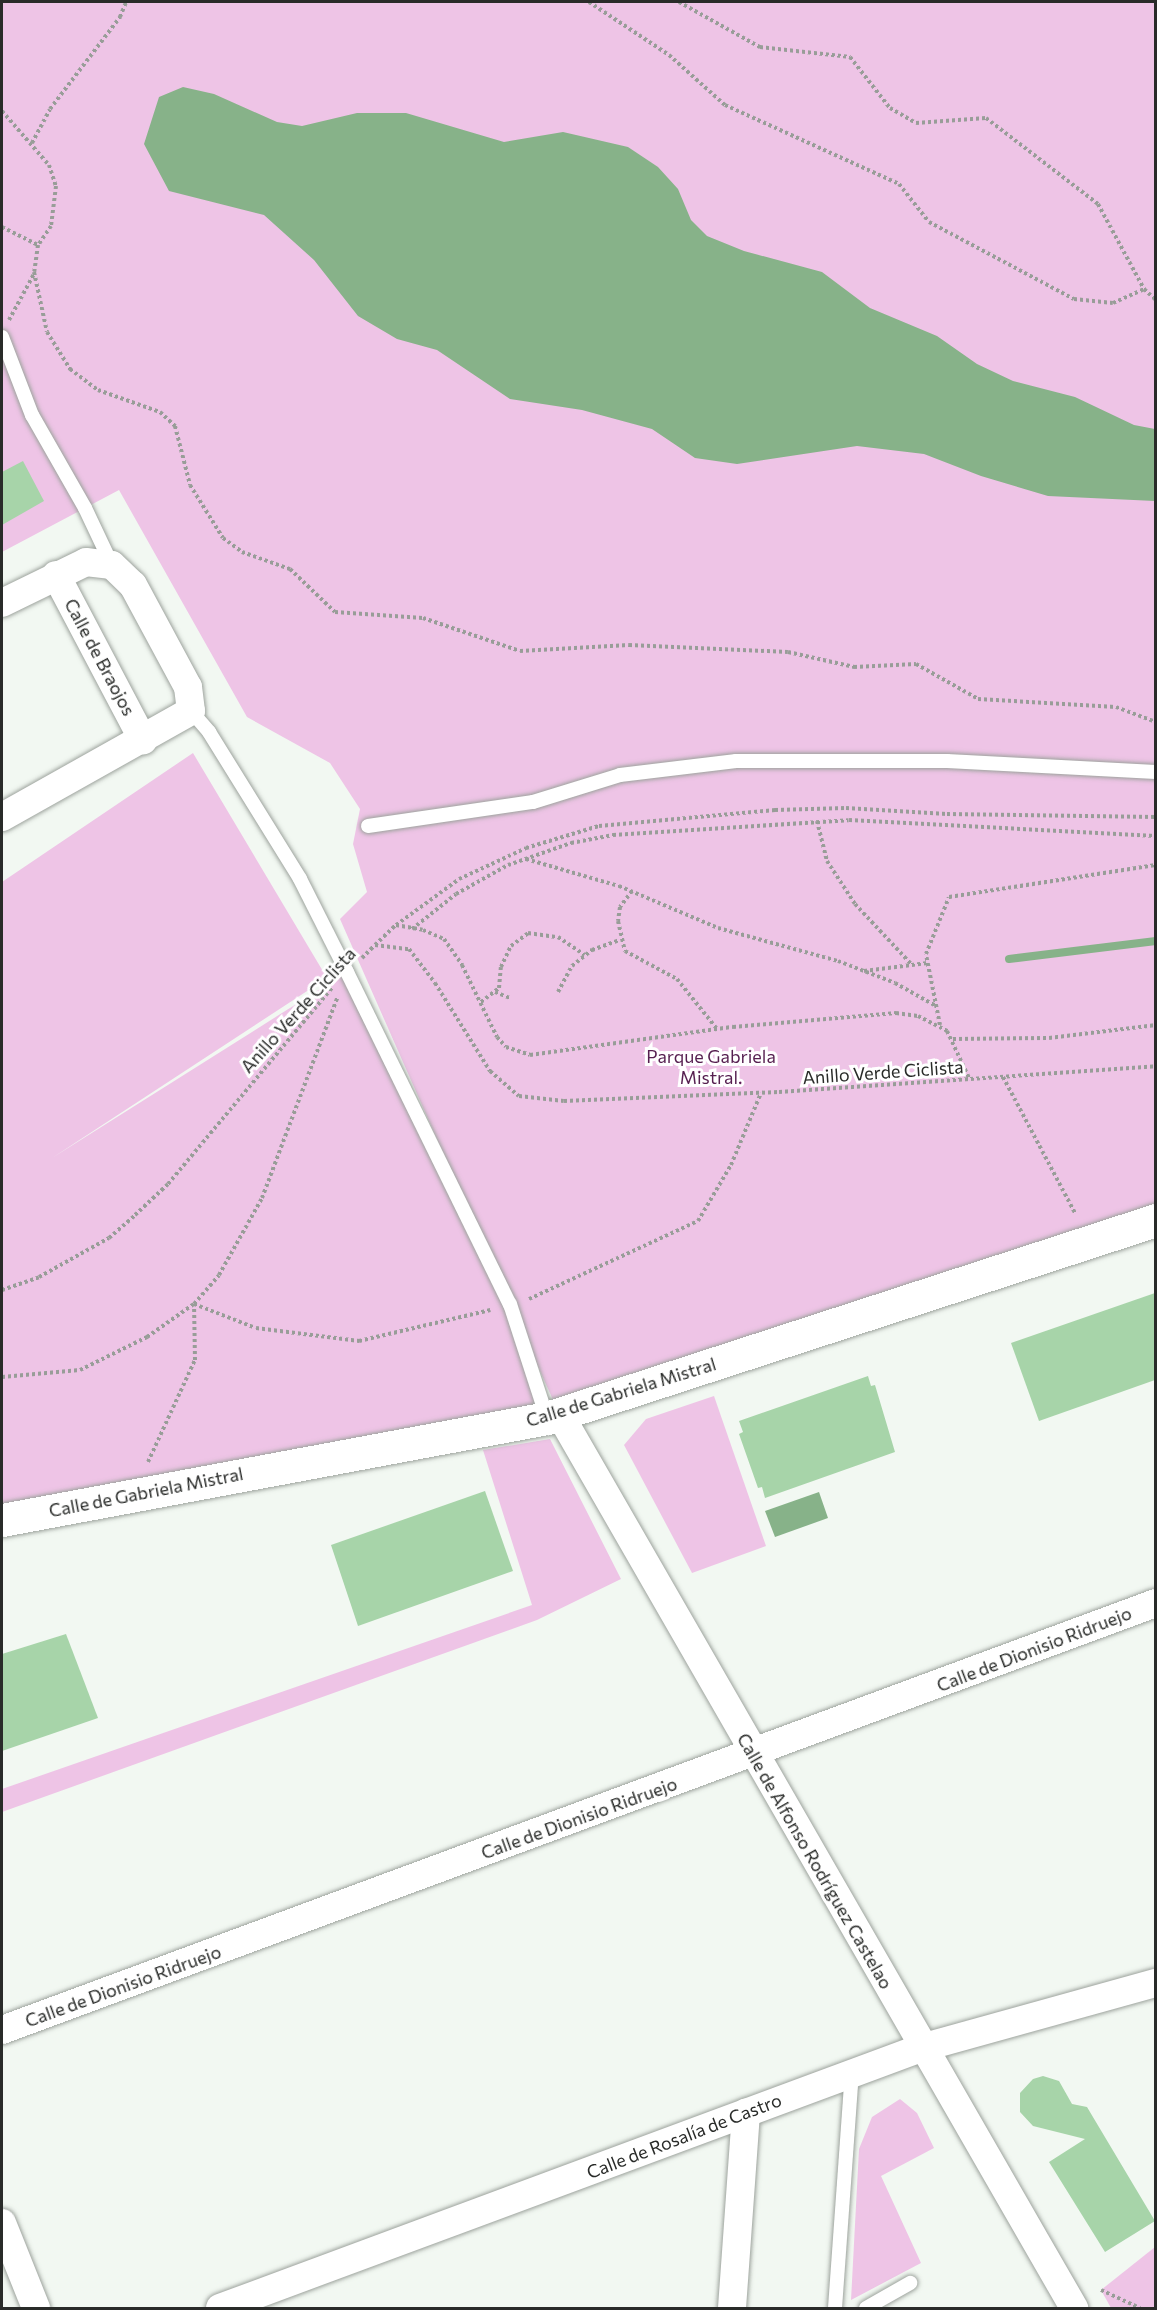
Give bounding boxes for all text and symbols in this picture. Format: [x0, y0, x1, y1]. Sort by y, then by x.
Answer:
street label: Calle de Braojos [60, 595, 140, 719]
street label: Anillo Verde Ciclista [236, 943, 360, 1077]
park label: Parque Gabriela Mistral. [646, 1046, 776, 1088]
street label: Anillo Verde Ciclista [802, 1056, 964, 1088]
street label: Calle de Gabriela Mistral [523, 1353, 719, 1431]
street label: Calle de Gabriela Mistral [47, 1463, 245, 1521]
street label: Calle de Dionisio Ridruejo [934, 1602, 1134, 1696]
street label: Calle de Alfonso Rodríguez Castelao [733, 1729, 897, 1993]
street label: Calle de Dionisio Ridruejo [478, 1772, 680, 1864]
street label: Calle de Dionisio Ridruejo [22, 1940, 224, 2032]
street label: Calle de Rosalía de Castro [583, 2089, 785, 2183]

